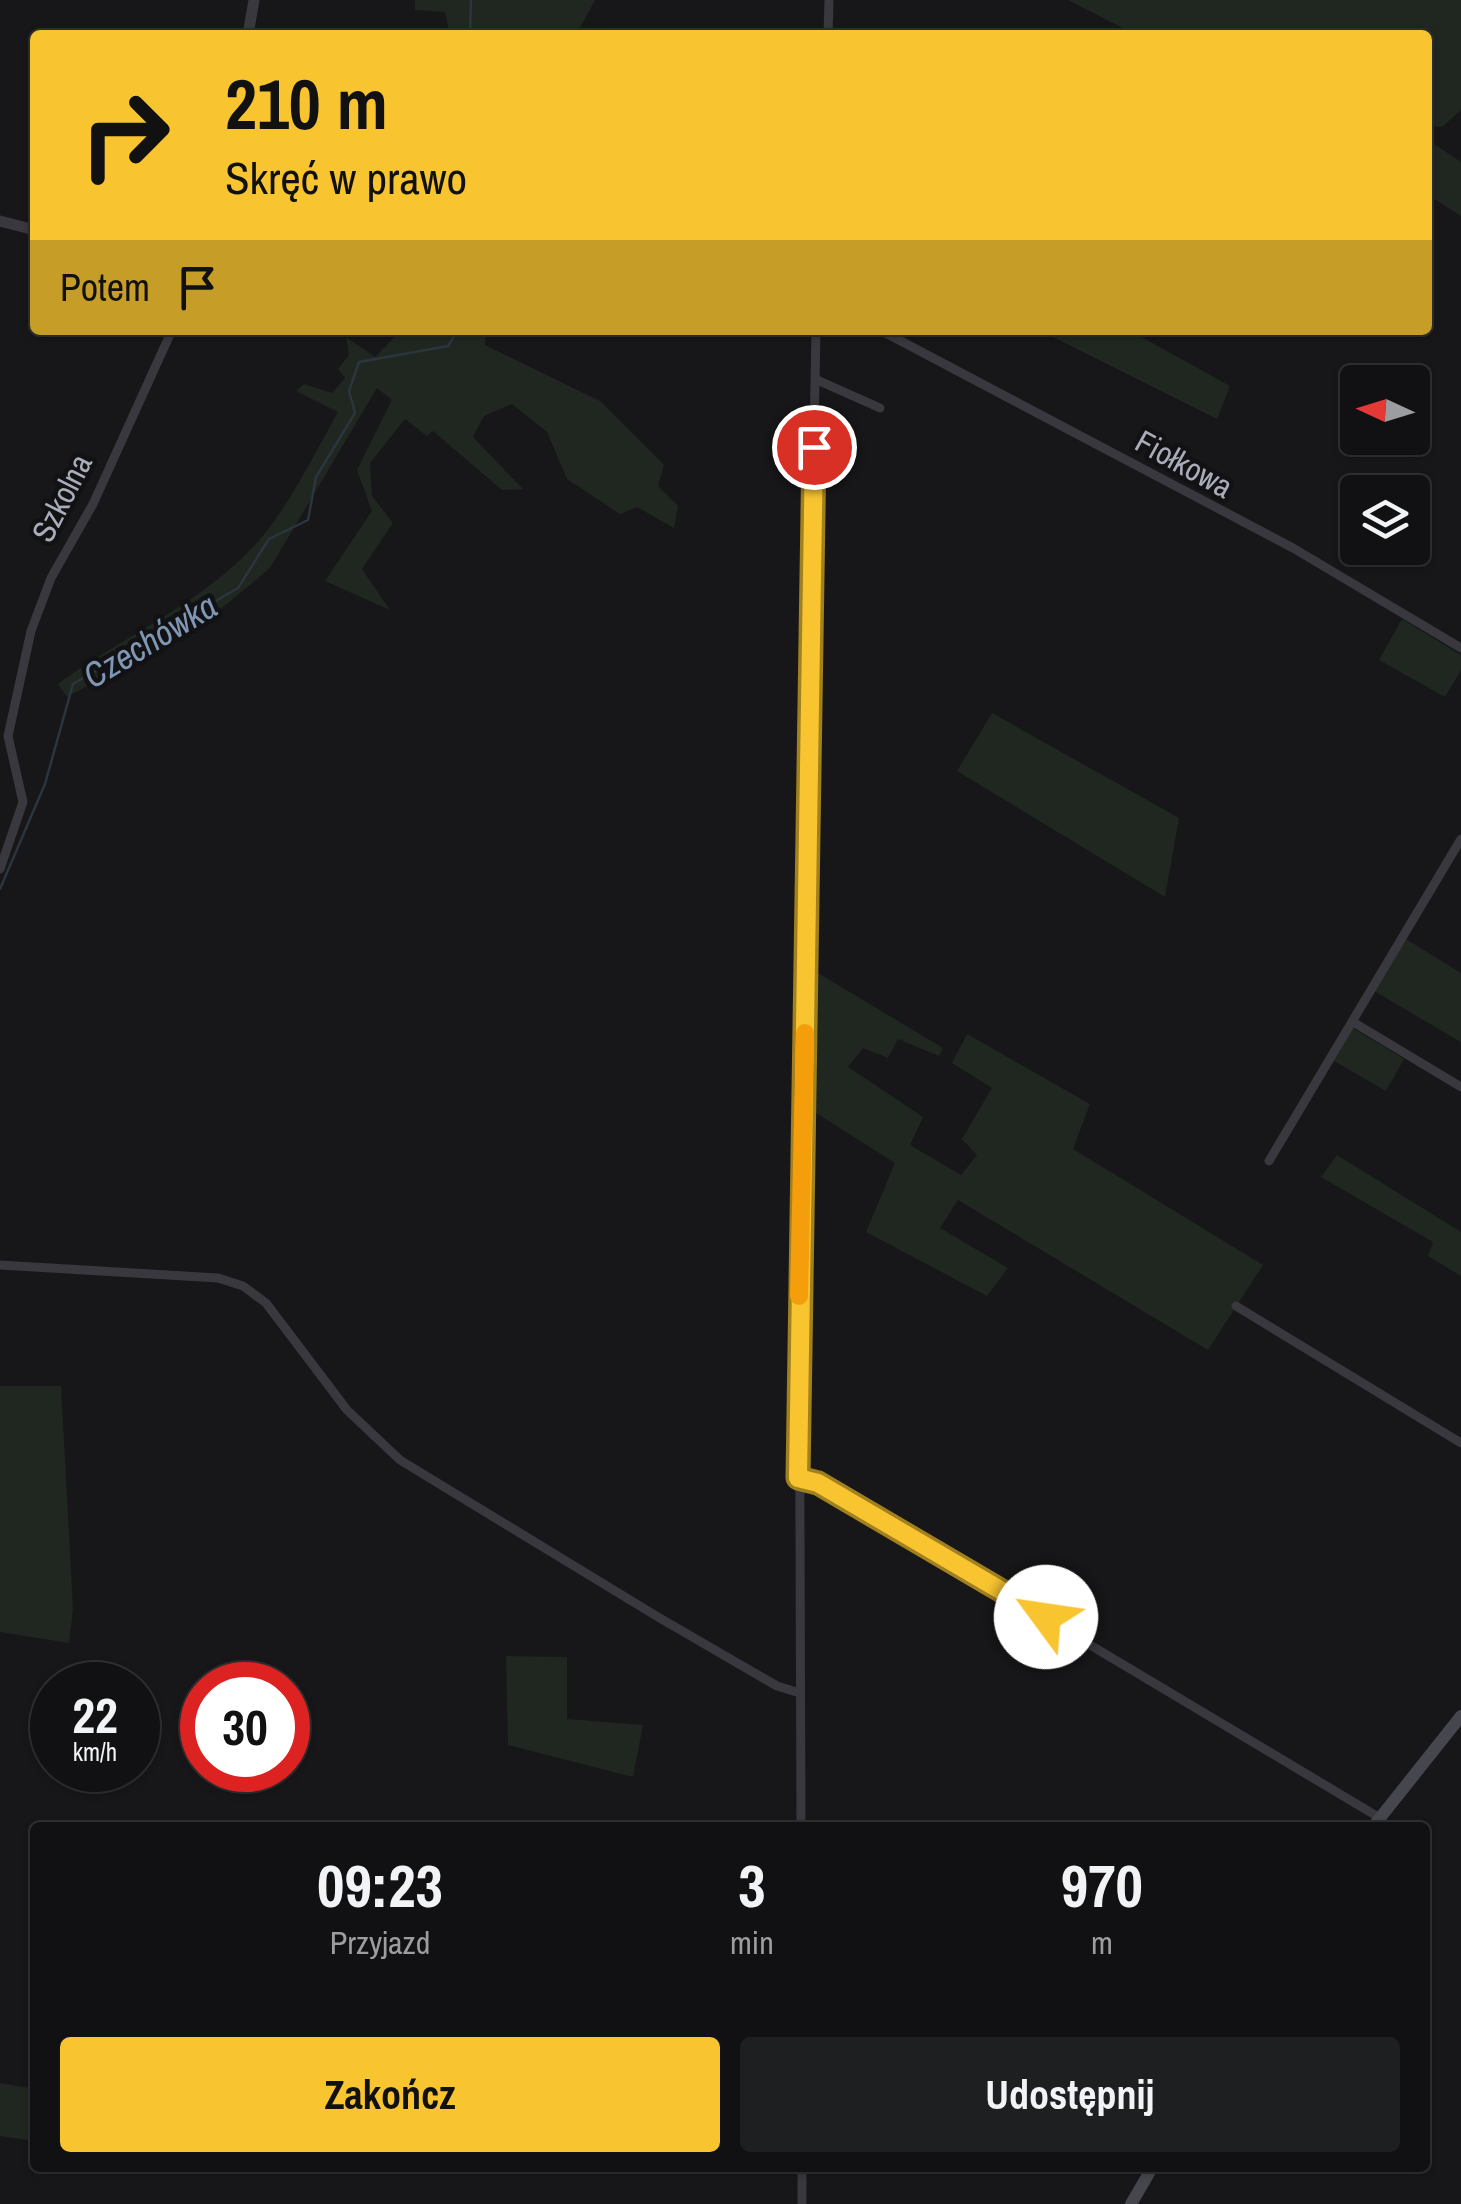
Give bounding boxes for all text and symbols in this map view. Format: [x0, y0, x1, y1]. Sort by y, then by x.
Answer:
text: 210 m [225, 57, 388, 151]
icon: right [60, 70, 190, 200]
text: Skręć w prawo [225, 147, 467, 208]
icon: arrive [170, 260, 225, 315]
text: Potem [60, 262, 150, 313]
north arrow [1340, 365, 1430, 455]
map controls [1340, 365, 1430, 565]
pin [772, 405, 857, 490]
street label: Fiołkowa [1128, 419, 1241, 508]
icon: arrive [787, 420, 842, 475]
street label: Szkolna [21, 446, 102, 549]
button: layers [1340, 475, 1430, 565]
water label: Czechówka [74, 582, 225, 699]
position arrow [994, 1565, 1098, 1669]
speed limit sign: 30 [180, 1662, 310, 1792]
text: 22 [72, 1681, 118, 1749]
text: km/h [73, 1735, 117, 1769]
text: 09:23 [317, 1845, 443, 1926]
text: 3 [738, 1845, 766, 1926]
text: 970 [1061, 1845, 1143, 1926]
text: Przyjazd [330, 1921, 430, 1964]
text: min [730, 1921, 774, 1964]
text: m [1091, 1921, 1113, 1964]
button: Zakończ [60, 2037, 720, 2152]
button: Udostępnij [740, 2037, 1400, 2152]

